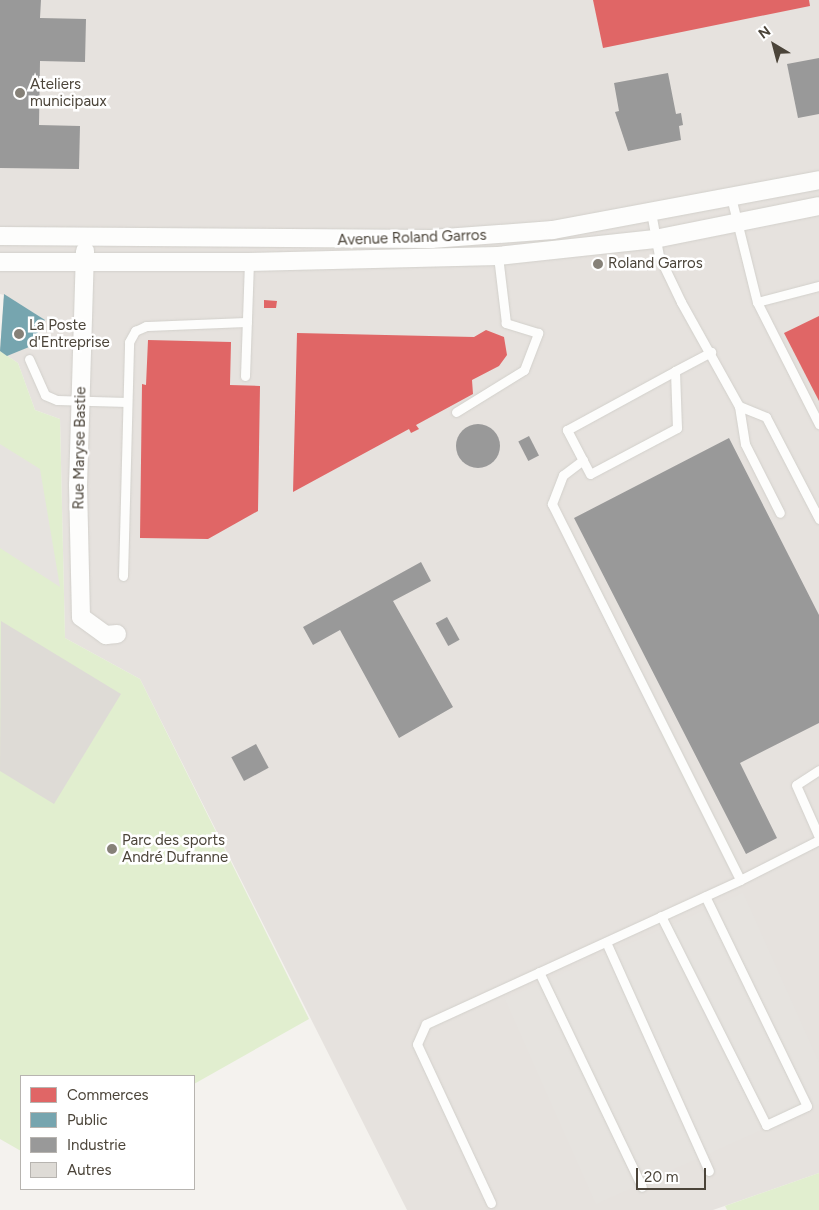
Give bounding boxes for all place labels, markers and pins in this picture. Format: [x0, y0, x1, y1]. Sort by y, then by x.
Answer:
place label: Ateliers municipaux [30, 75, 107, 110]
marker: Ateliers municipaux [14, 87, 26, 99]
place label: Roland Garros [608, 255, 703, 273]
marker: Roland Garros [592, 258, 604, 270]
place label: La Poste d'Entreprise [29, 316, 110, 351]
marker: La Poste d'Entreprise [13, 328, 25, 340]
place label: Parc des sports André Dufranne [122, 831, 228, 866]
marker: Parc des sports André Dufranne [106, 843, 118, 855]

